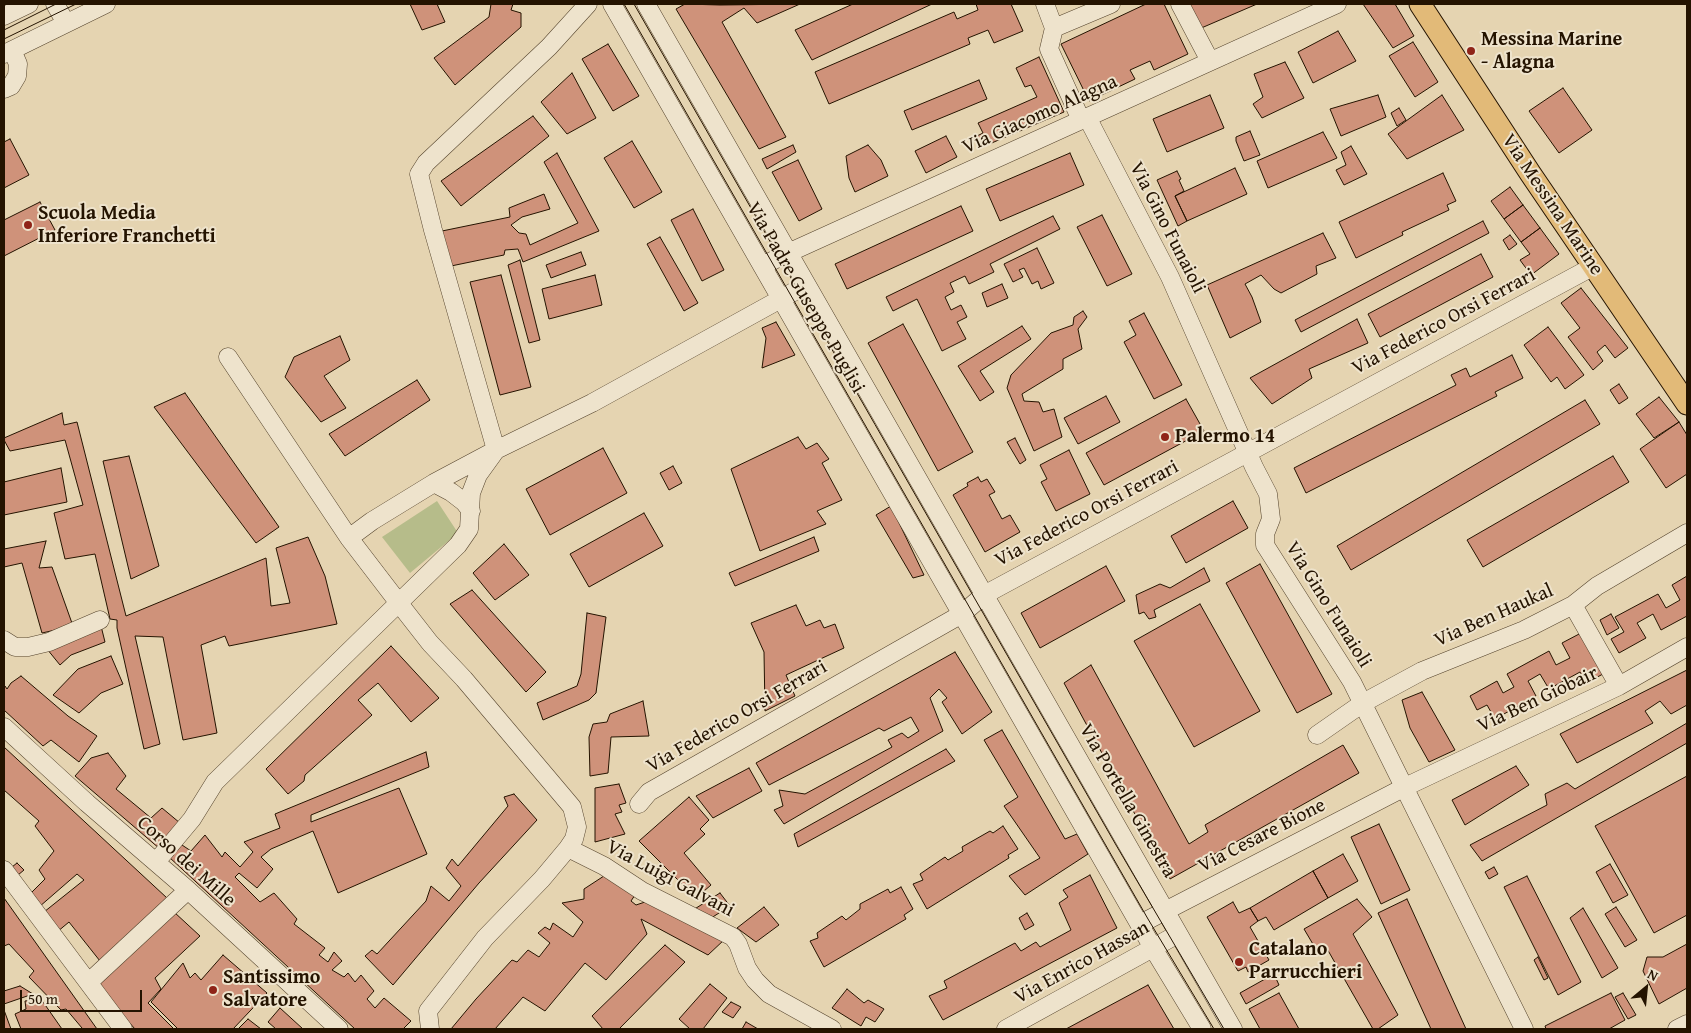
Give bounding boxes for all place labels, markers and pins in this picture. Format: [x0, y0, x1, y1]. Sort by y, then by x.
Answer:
place label: Messina Marine - Alagna [1481, 28, 1622, 75]
marker: Messina Marine - Alagna [1465, 45, 1477, 57]
place label: Scuola Media Inferiore Franchetti [38, 202, 216, 249]
marker: Scuola Media Inferiore Franchetti [22, 219, 34, 231]
place label: Palermo 14 [1175, 425, 1275, 449]
marker: Palermo 14 [1159, 431, 1171, 443]
place label: Catalano Parrucchieri [1249, 938, 1362, 985]
marker: Catalano Parrucchieri [1233, 956, 1245, 968]
place label: Santissimo Salvatore [223, 966, 321, 1013]
marker: Santissimo Salvatore [207, 984, 219, 996]

